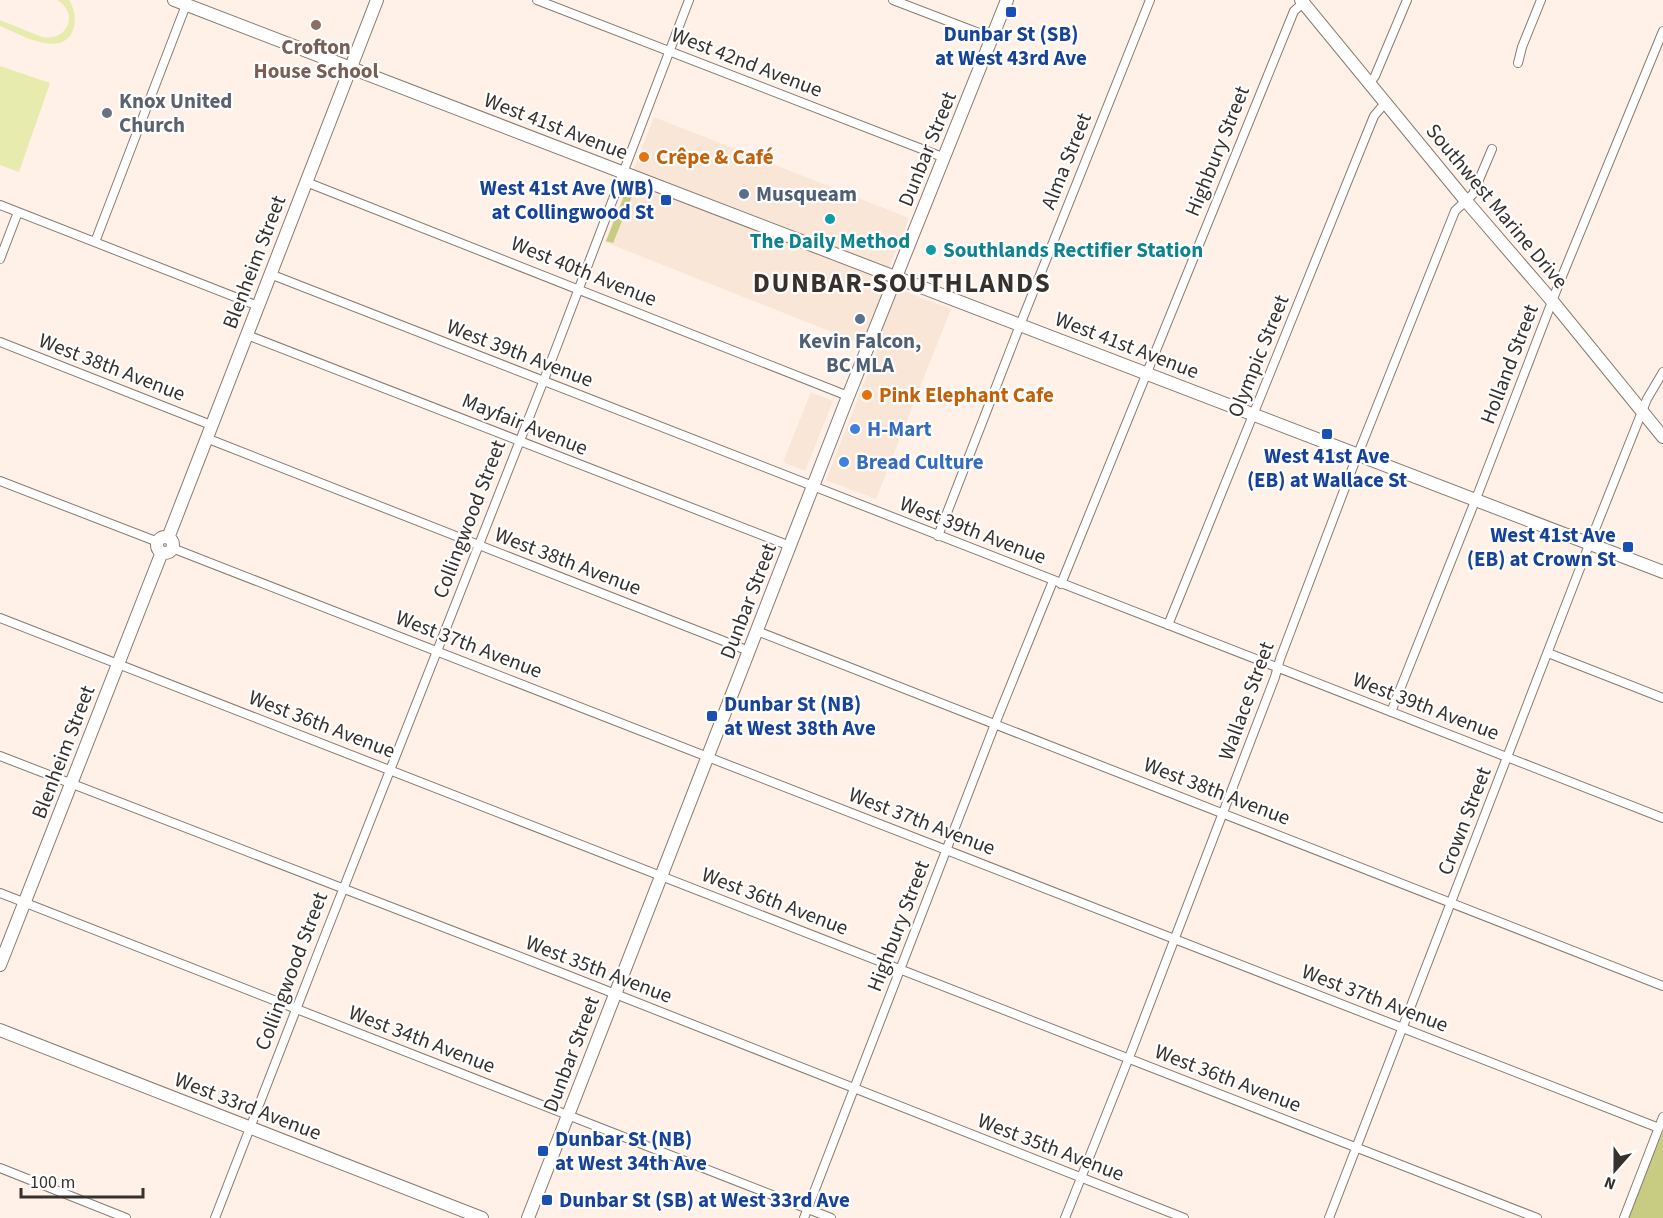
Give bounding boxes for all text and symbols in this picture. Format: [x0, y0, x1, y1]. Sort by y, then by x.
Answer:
marker: Dunbar St (SB) at West 43rd Ave [1004, 5, 1018, 19]
marker: Crofton House School [309, 18, 323, 32]
street label: West 42nd Avenue [667, 19, 827, 105]
place label: Dunbar St (SB) at West 43rd Ave [935, 19, 1087, 73]
place label: Crofton House School [254, 32, 378, 86]
street label: Highbury Street [1177, 81, 1257, 221]
street label: West 41st Avenue [480, 85, 632, 167]
place label: Knox United Church [119, 86, 232, 140]
street label: Dunbar Street [890, 87, 964, 211]
marker: Knox United Church [100, 106, 114, 120]
street label: Alma Street [1033, 108, 1099, 214]
street label: Southwest Marine Drive [1419, 117, 1575, 295]
place label: Crêpe & Café [656, 142, 774, 172]
marker: Crêpe & Café [637, 150, 651, 164]
place label: West 41st Ave (WB) at Collingwood St [480, 173, 654, 227]
place label: Musqueam [756, 179, 857, 209]
marker: Musqueam [737, 187, 751, 201]
street label: Blenheim Street [215, 191, 293, 333]
marker: West 41st Ave (WB) at Collingwood St [659, 193, 673, 207]
marker: The Daily Method [823, 212, 837, 226]
place label: The Daily Method [750, 226, 910, 256]
street label: West 40th Avenue [507, 228, 661, 314]
place label: Southlands Rectifier Station [943, 235, 1203, 265]
marker: Southlands Rectifier Station [924, 243, 938, 257]
district label: DUNBAR-SOUTHLANDS [753, 264, 1051, 303]
street label: Olympic Street [1220, 290, 1296, 422]
street label: Holland Street [1472, 300, 1546, 428]
street label: West 41st Avenue [1051, 304, 1203, 386]
street label: West 39th Avenue [442, 311, 598, 395]
marker: Kevin Falcon, BC MLA [853, 312, 867, 326]
street label: West 38th Avenue [34, 325, 190, 409]
place label: Kevin Falcon, BC MLA [799, 326, 921, 380]
place label: Pink Elephant Cafe [879, 380, 1054, 410]
street label: Mayfair Avenue [458, 385, 592, 463]
marker: Pink Elephant Cafe [860, 388, 874, 402]
place label: H-Mart [867, 414, 932, 444]
marker: H-Mart [848, 422, 862, 436]
marker: West 41st Ave (EB) at Wallace St [1320, 427, 1334, 441]
street label: Collingwood Street [425, 435, 513, 603]
place label: West 41st Ave (EB) at Wallace St [1247, 441, 1407, 495]
place label: Bread Culture [856, 447, 984, 477]
marker: Bread Culture [837, 455, 851, 469]
street label: West 39th Avenue [895, 488, 1051, 572]
street label: West 38th Avenue [490, 519, 646, 603]
place label: West 41st Ave (EB) at Crown St [1467, 520, 1616, 574]
street label: Dunbar Street [712, 539, 784, 663]
marker: West 41st Ave (EB) at Crown St [1621, 540, 1635, 554]
street label: West 37th Avenue [391, 602, 547, 686]
street label: Wallace Street [1211, 637, 1281, 765]
street label: West 39th Avenue [1348, 664, 1504, 748]
street label: Blenheim Street [24, 681, 102, 823]
street label: West 36th Avenue [244, 682, 400, 766]
place label: Dunbar St (NB) at West 38th Ave [724, 689, 876, 743]
marker: Dunbar St (NB) at West 38th Ave [705, 709, 719, 723]
street label: West 38th Avenue [1139, 749, 1295, 833]
street label: Crown Street [1430, 763, 1498, 879]
street label: West 37th Avenue [844, 779, 1000, 863]
street label: Highbury Street [859, 856, 937, 996]
street label: West 36th Avenue [697, 859, 853, 943]
street label: Collingwood Street [247, 887, 335, 1055]
street label: West 35th Avenue [521, 927, 677, 1011]
street label: West 37th Avenue [1297, 956, 1453, 1040]
street label: Dunbar Street [535, 992, 607, 1116]
street label: West 34th Avenue [344, 997, 500, 1081]
street label: West 36th Avenue [1150, 1036, 1306, 1120]
street label: West 33rd Avenue [170, 1064, 326, 1148]
street label: West 35th Avenue [973, 1105, 1129, 1189]
place label: Dunbar St (NB) at West 34th Ave [555, 1124, 707, 1178]
north arrow [1585, 1140, 1645, 1200]
marker: Dunbar St (NB) at West 34th Ave [536, 1144, 550, 1158]
scale bar [21, 1161, 142, 1199]
text: 100 m [30, 1170, 75, 1195]
text: N [1601, 1171, 1619, 1195]
place label: Dunbar St (SB) at West 33rd Ave [559, 1185, 850, 1215]
marker: Dunbar St (SB) at West 33rd Ave [540, 1193, 554, 1207]

